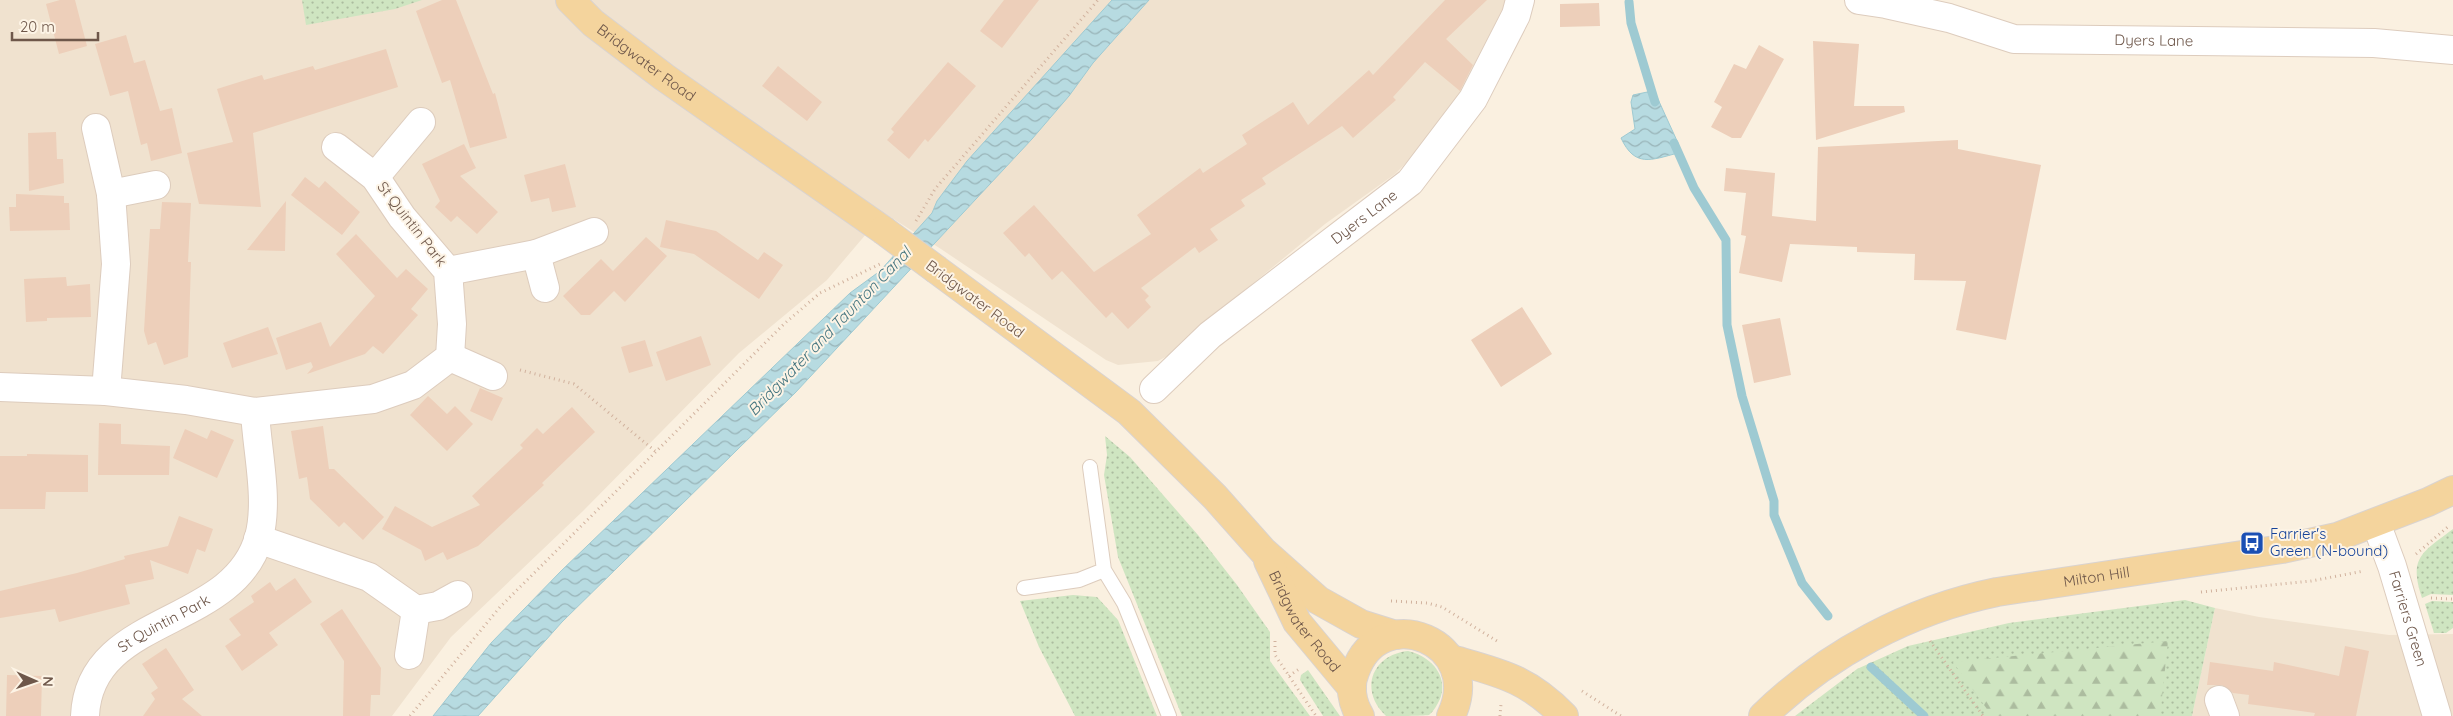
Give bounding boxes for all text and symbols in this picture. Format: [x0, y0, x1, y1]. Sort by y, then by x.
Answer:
scale bar [12, 10, 99, 42]
text: 20 m [20, 17, 55, 36]
street label: Bridgwater Road [593, 19, 700, 105]
street label: Dyers Lane [2114, 30, 2193, 50]
street label: St Quintin Park [373, 177, 451, 270]
street label: Dyers Lane [1327, 185, 1401, 248]
water label: Bridgwater and Taunton Canal [743, 241, 917, 420]
street label: Bridgwater Road [922, 255, 1028, 342]
place label: Farrier's Green (N-bound) [2270, 524, 2388, 560]
bus stop icon: Farrier's Green (N-bound) [2239, 530, 2265, 556]
street label: Milton Hill [2062, 562, 2131, 591]
street label: Bridgwater Road [1265, 567, 1345, 676]
street label: Farriers Green [2385, 568, 2432, 669]
street label: St Quintin Park [114, 590, 213, 656]
north arrow [10, 656, 60, 706]
text: N [39, 676, 57, 687]

